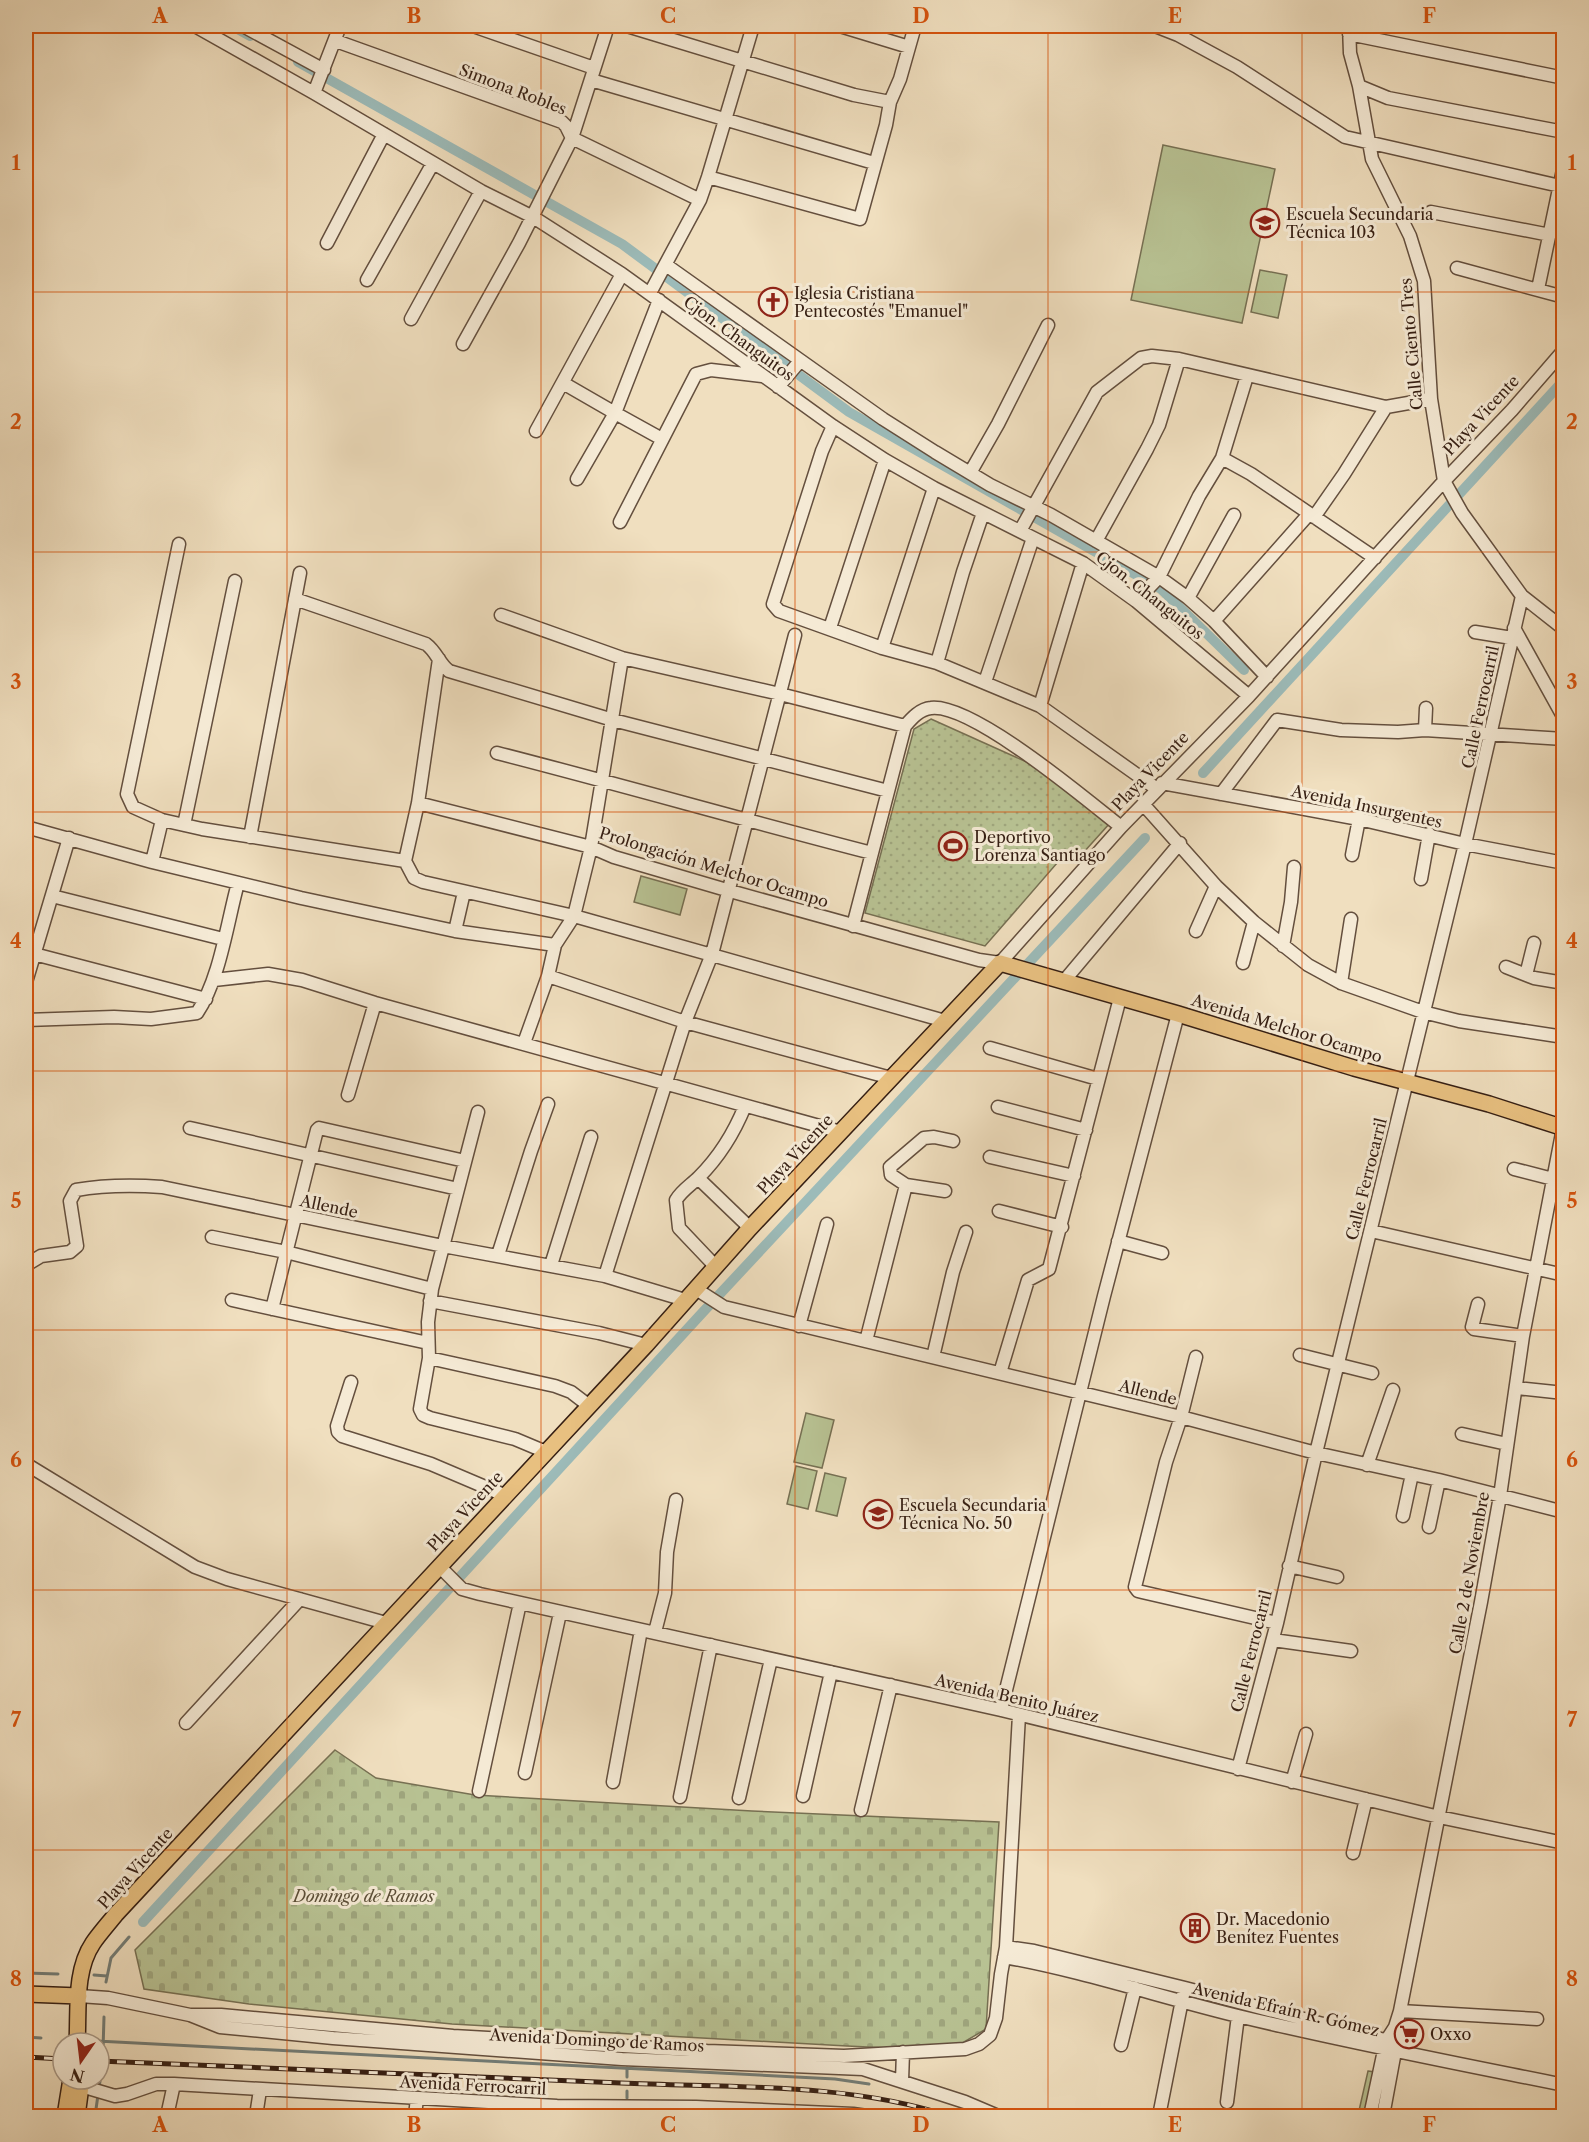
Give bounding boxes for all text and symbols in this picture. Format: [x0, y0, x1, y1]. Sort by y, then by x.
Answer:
text: A [151, 4, 168, 28]
text: B [407, 4, 422, 28]
text: C [660, 4, 676, 28]
text: D [912, 4, 930, 28]
text: E [1168, 4, 1182, 28]
text: F [1422, 4, 1436, 28]
street label: Simona Robles [456, 59, 570, 119]
text: 1 [12, 151, 21, 175]
text: 1 [1568, 151, 1577, 175]
place label: Escuela Secundaria Técnica 103 [1286, 204, 1434, 242]
school or university icon: Escuela Secundaria Técnica 103 [1249, 207, 1281, 239]
street label: Calle Ciento Tres [1395, 277, 1427, 411]
place label: Iglesia Cristiana Pentecostés "Emanuel" [794, 283, 968, 321]
church icon: Iglesia Cristiana Pentecostés "Emanuel" [757, 286, 789, 318]
street label: Cjon. Changuitos [680, 291, 798, 385]
street label: Playa Vicente [1439, 371, 1523, 459]
text: 2 [10, 410, 22, 434]
text: 2 [1566, 410, 1578, 434]
street label: Cjon. Changuitos [1092, 547, 1208, 643]
street label: Calle Ferrocarril [1457, 643, 1503, 770]
text: 3 [10, 670, 22, 694]
text: 3 [1566, 670, 1578, 694]
street label: Playa Vicente [1107, 727, 1193, 815]
street label: Avenida Insurgentes [1289, 780, 1444, 832]
street label: Prolongación Melchor Ocampo [597, 823, 831, 912]
place label: Deportivo Lorenza Santiago [974, 827, 1106, 865]
sports icon: Deportivo Lorenza Santiago [937, 830, 969, 862]
text: 4 [10, 929, 22, 953]
text: 4 [1566, 929, 1578, 953]
street label: Avenida Melchor Ocampo [1188, 989, 1385, 1067]
street label: Playa Vicente [753, 1110, 837, 1198]
street label: Calle Ferrocarril [1341, 1116, 1391, 1242]
text: 5 [10, 1189, 22, 1213]
text: 5 [1566, 1189, 1578, 1213]
street label: Allende [297, 1190, 360, 1222]
street label: Allende [1116, 1375, 1179, 1409]
text: 6 [10, 1448, 22, 1472]
text: 6 [1566, 1448, 1578, 1472]
street label: Playa Vicente [423, 1467, 507, 1555]
street label: Calle 2 de Noviembre [1445, 1490, 1493, 1656]
place label: Escuela Secundaria Técnica No. 50 [899, 1495, 1047, 1533]
school or university icon: Escuela Secundaria Técnica No. 50 [862, 1498, 894, 1530]
street label: Calle Ferrocarril [1226, 1588, 1276, 1714]
street label: Avenida Benito Juárez [932, 1669, 1101, 1727]
text: 7 [11, 1708, 22, 1732]
text: 7 [1567, 1708, 1578, 1732]
street label: Playa Vicente [93, 1823, 177, 1913]
park label: Domingo de Ramos [291, 1886, 435, 1906]
place label: Dr. Macedonio Benítez Fuentes [1216, 1909, 1339, 1947]
building icon: Dr. Macedonio Benítez Fuentes [1179, 1912, 1211, 1944]
text: 8 [10, 1967, 22, 1991]
text: 8 [1566, 1967, 1578, 1991]
street label: Avenida Efraín R. Gómez [1190, 1978, 1381, 2040]
supermarket icon: Oxxo [1393, 2018, 1425, 2050]
street label: Avenida Domingo de Ramos [488, 2024, 705, 2056]
place label: Oxxo [1430, 2024, 1471, 2044]
north arrow [51, 2031, 111, 2091]
text: N [68, 2064, 87, 2087]
street label: Avenida Ferrocarril [398, 2071, 547, 2099]
text: A [151, 2113, 168, 2137]
text: B [407, 2113, 422, 2137]
text: C [660, 2113, 676, 2137]
text: D [912, 2113, 930, 2137]
text: E [1168, 2113, 1182, 2137]
text: F [1422, 2113, 1436, 2137]

